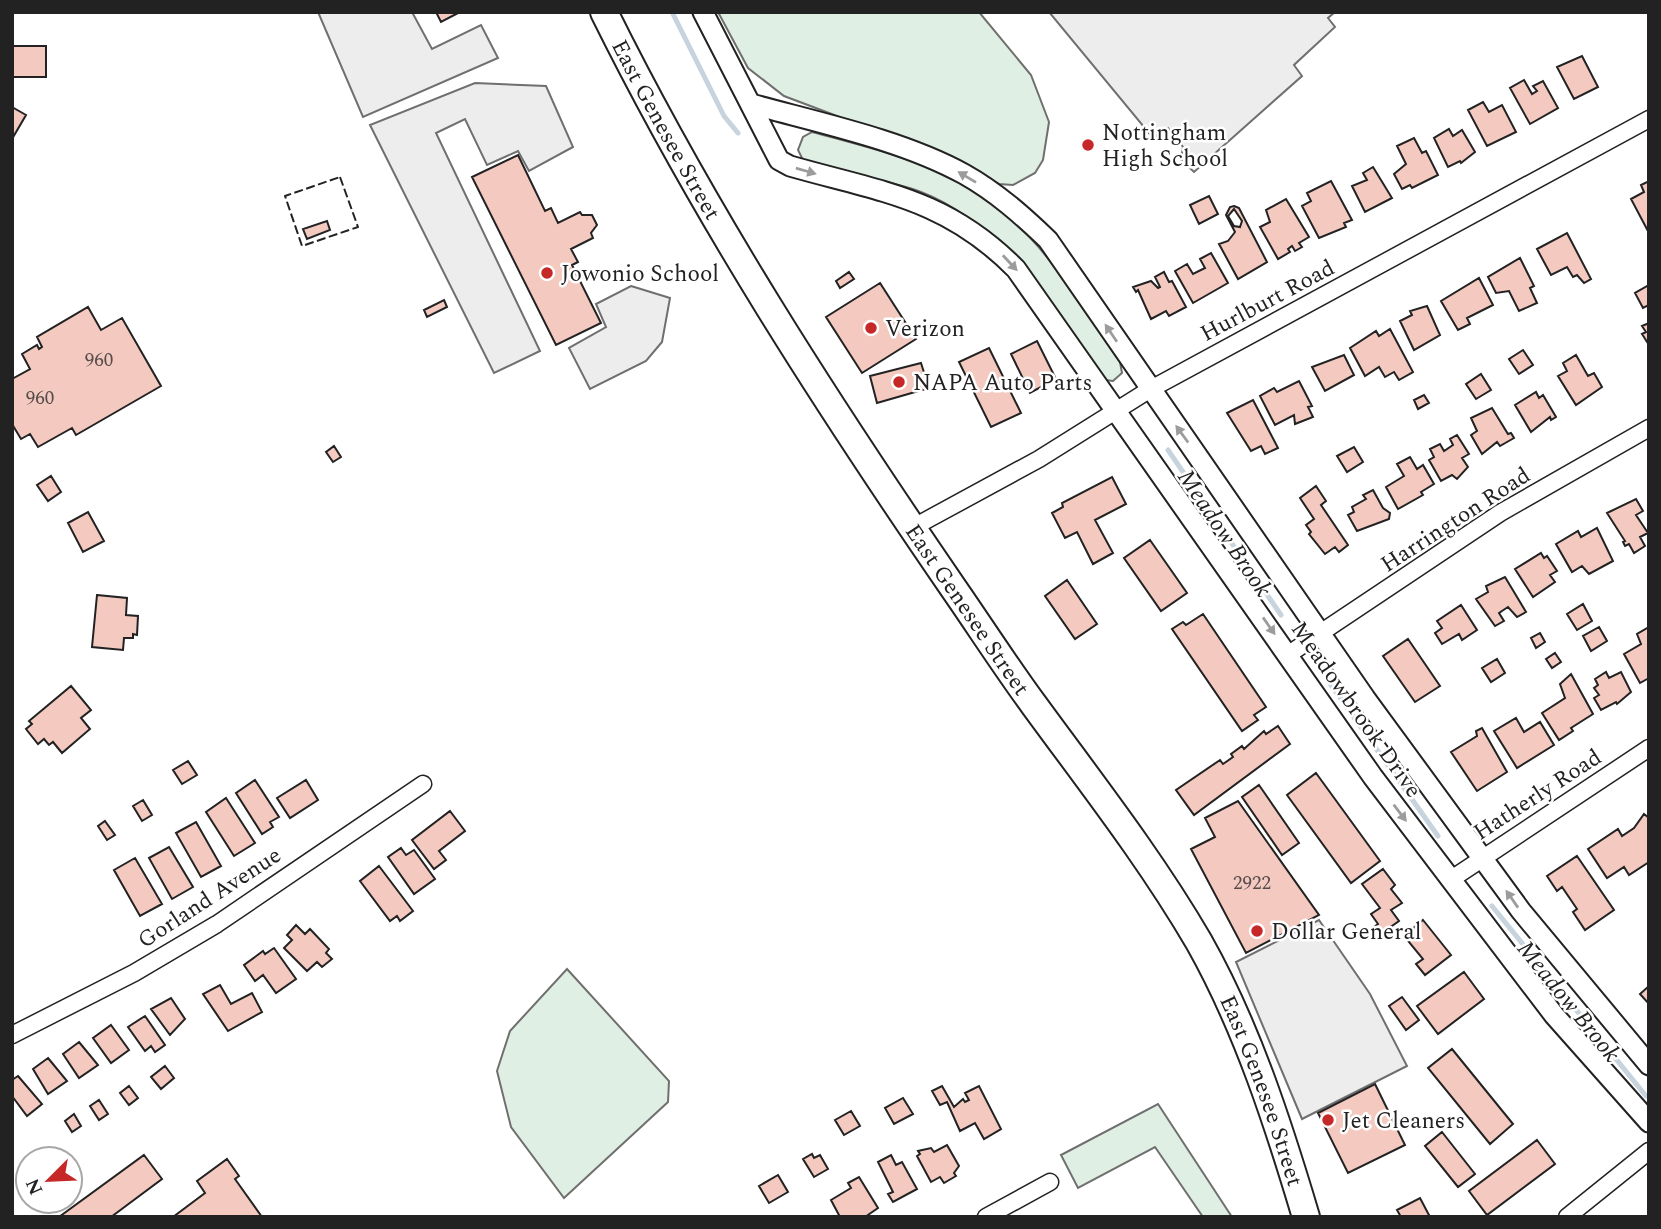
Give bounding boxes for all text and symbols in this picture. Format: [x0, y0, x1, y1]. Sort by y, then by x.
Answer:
street label: East Genesee Street [602, 34, 729, 227]
place label: Nottingham High School [1102, 116, 1228, 177]
marker: Nottingham High School [1080, 137, 1096, 153]
one-way arrow [796, 166, 817, 176]
one-way arrow [957, 171, 976, 183]
street label: Hurlburt Road [1194, 251, 1341, 352]
one-way arrow [1001, 254, 1017, 271]
place label: Jowonio School [561, 257, 719, 292]
marker: Jowonio School [539, 265, 555, 281]
place label: Verizon [885, 312, 965, 347]
marker: Verizon [863, 320, 879, 336]
one-way arrow [1104, 324, 1118, 342]
house number: 960 [85, 346, 113, 375]
place label: NAPA Auto Parts [913, 366, 1092, 401]
marker: NAPA Auto Parts [891, 374, 907, 390]
house number: 960 [26, 384, 54, 413]
one-way arrow [1175, 425, 1189, 443]
street label: Harrington Road [1374, 458, 1538, 582]
water label: Meadow Brook [1168, 462, 1281, 605]
street label: East Genesee Street [895, 517, 1038, 703]
street label: Meadowbrook Drive [1281, 614, 1430, 806]
one-way arrow [1262, 617, 1276, 635]
street label: Hatherly Road [1467, 740, 1609, 850]
one-way arrow [1392, 803, 1407, 821]
street label: Gorland Avenue [131, 839, 289, 958]
house number: 2922 [1233, 869, 1271, 898]
one-way arrow [1505, 890, 1519, 908]
place label: Dollar General [1271, 915, 1421, 950]
marker: Dollar General [1249, 923, 1265, 939]
water label: Meadow Brook [1508, 933, 1629, 1071]
street label: East Genesee Street [1210, 990, 1312, 1191]
place label: Jet Cleaners [1342, 1104, 1465, 1139]
marker: Jet Cleaners [1320, 1112, 1336, 1128]
north arrow [14, 1145, 84, 1215]
text: N [18, 1173, 51, 1199]

